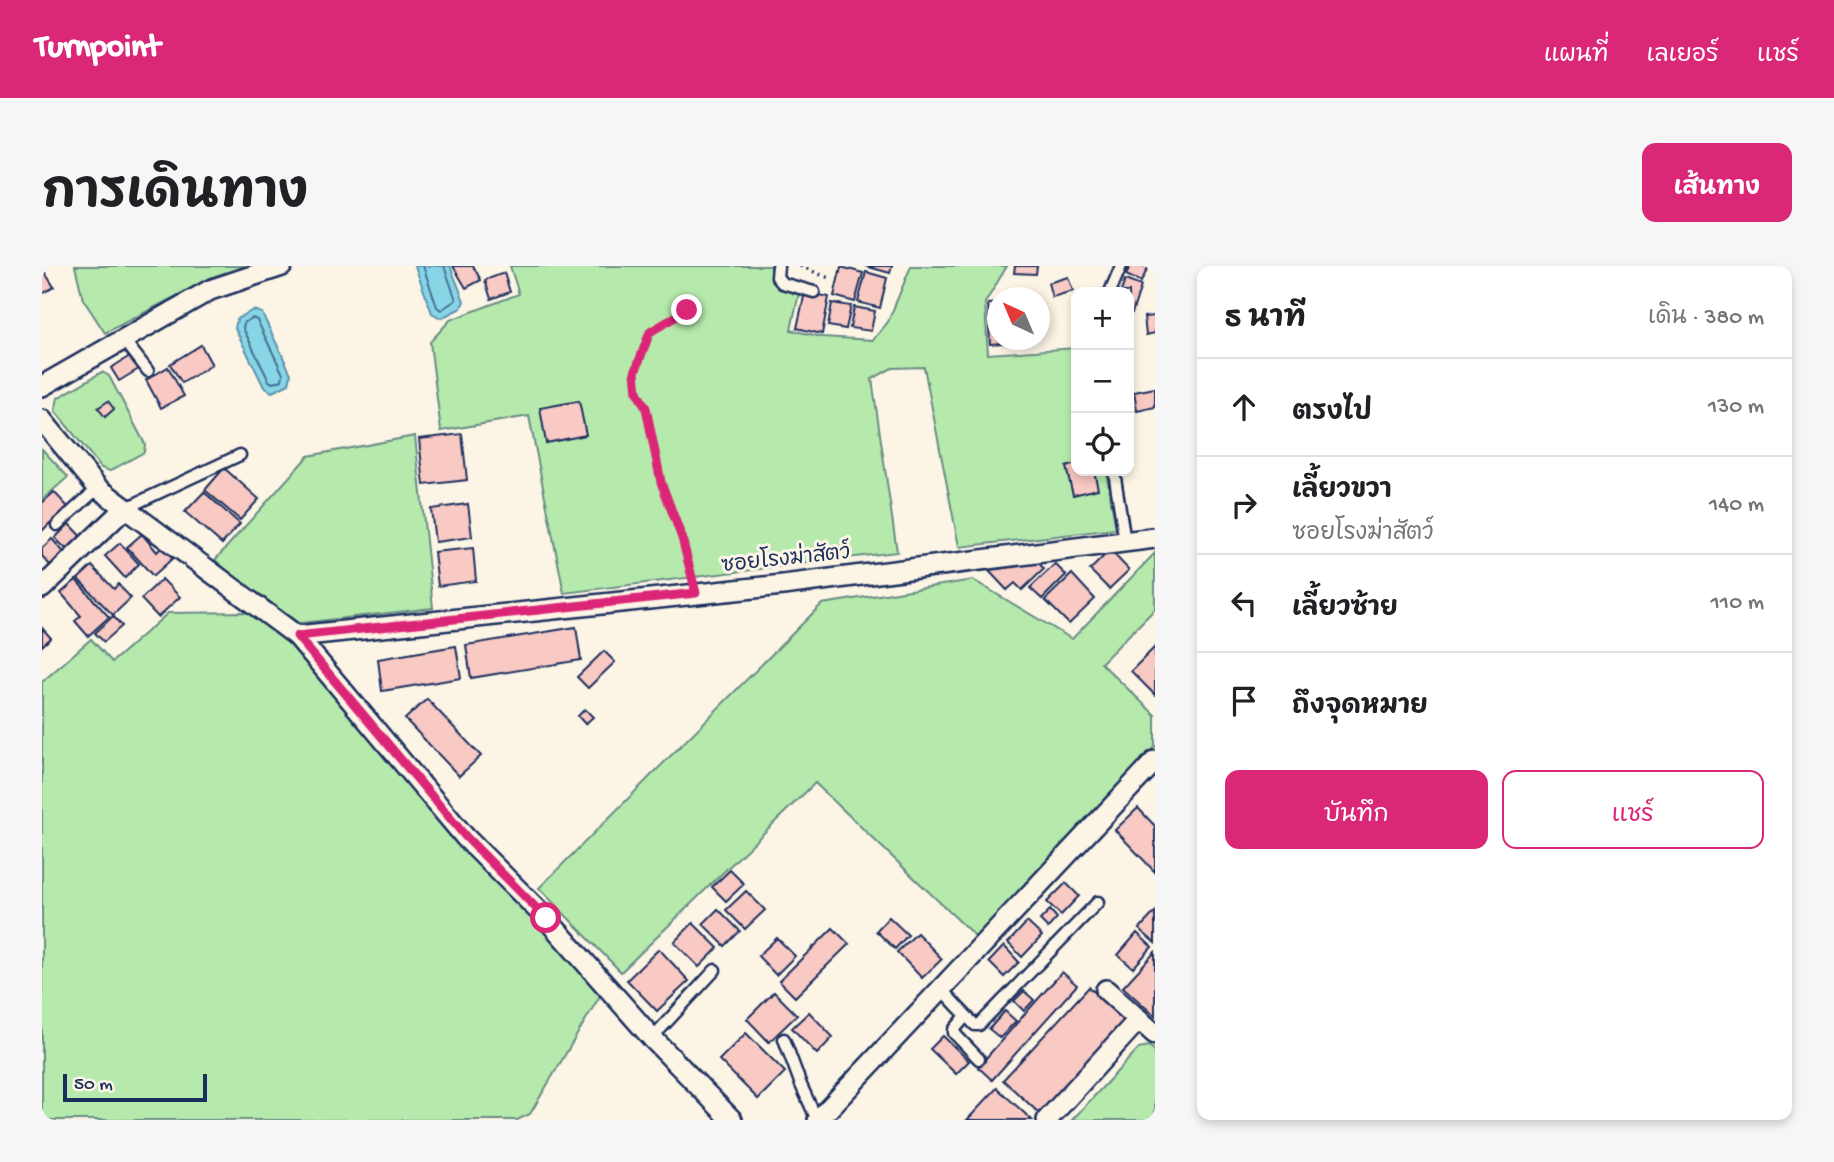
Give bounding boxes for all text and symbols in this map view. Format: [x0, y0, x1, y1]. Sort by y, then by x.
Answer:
text: Turnpoint [35, 30, 160, 68]
text: แผนที่ [1544, 42, 1609, 71]
text: เลเยอร์ [1647, 42, 1719, 71]
text: แชร์ [1757, 42, 1799, 71]
button: เส้นทาง [1642, 143, 1792, 222]
text: การเดินทาง [42, 168, 308, 226]
north arrow [987, 287, 1050, 350]
map controls [1071, 287, 1134, 476]
button: + [1071, 287, 1134, 350]
route end [671, 294, 702, 325]
text: 5 นาที [1225, 303, 1306, 338]
text: เดิน · 380 m [1648, 305, 1764, 332]
button: − [1071, 350, 1134, 413]
icon: ahead [1225, 388, 1263, 426]
text: 130 m [1708, 394, 1764, 421]
text: ตรงไป [1292, 399, 1372, 430]
button: locate [1071, 413, 1134, 476]
text: เลี้ยวขวา [1292, 477, 1392, 508]
icon: right [1225, 486, 1263, 524]
text: 140 m [1709, 492, 1764, 519]
text: ซอยโรงฆ่าสัตว์ [1292, 521, 1434, 548]
street label: ซอยโรงฆ่าสัตว์ [720, 538, 852, 580]
icon: left [1225, 584, 1263, 622]
text: 110 m [1711, 590, 1764, 617]
text: เลี้ยวซ้าย [1292, 595, 1398, 626]
icon: arrive [1225, 682, 1263, 720]
text: ถึงจุดหมาย [1292, 693, 1428, 724]
button: บันทึก [1225, 770, 1488, 849]
button: แชร์ [1502, 770, 1764, 849]
route start [530, 902, 561, 933]
scale bar [63, 1071, 206, 1103]
text: 50 m [74, 1074, 113, 1097]

